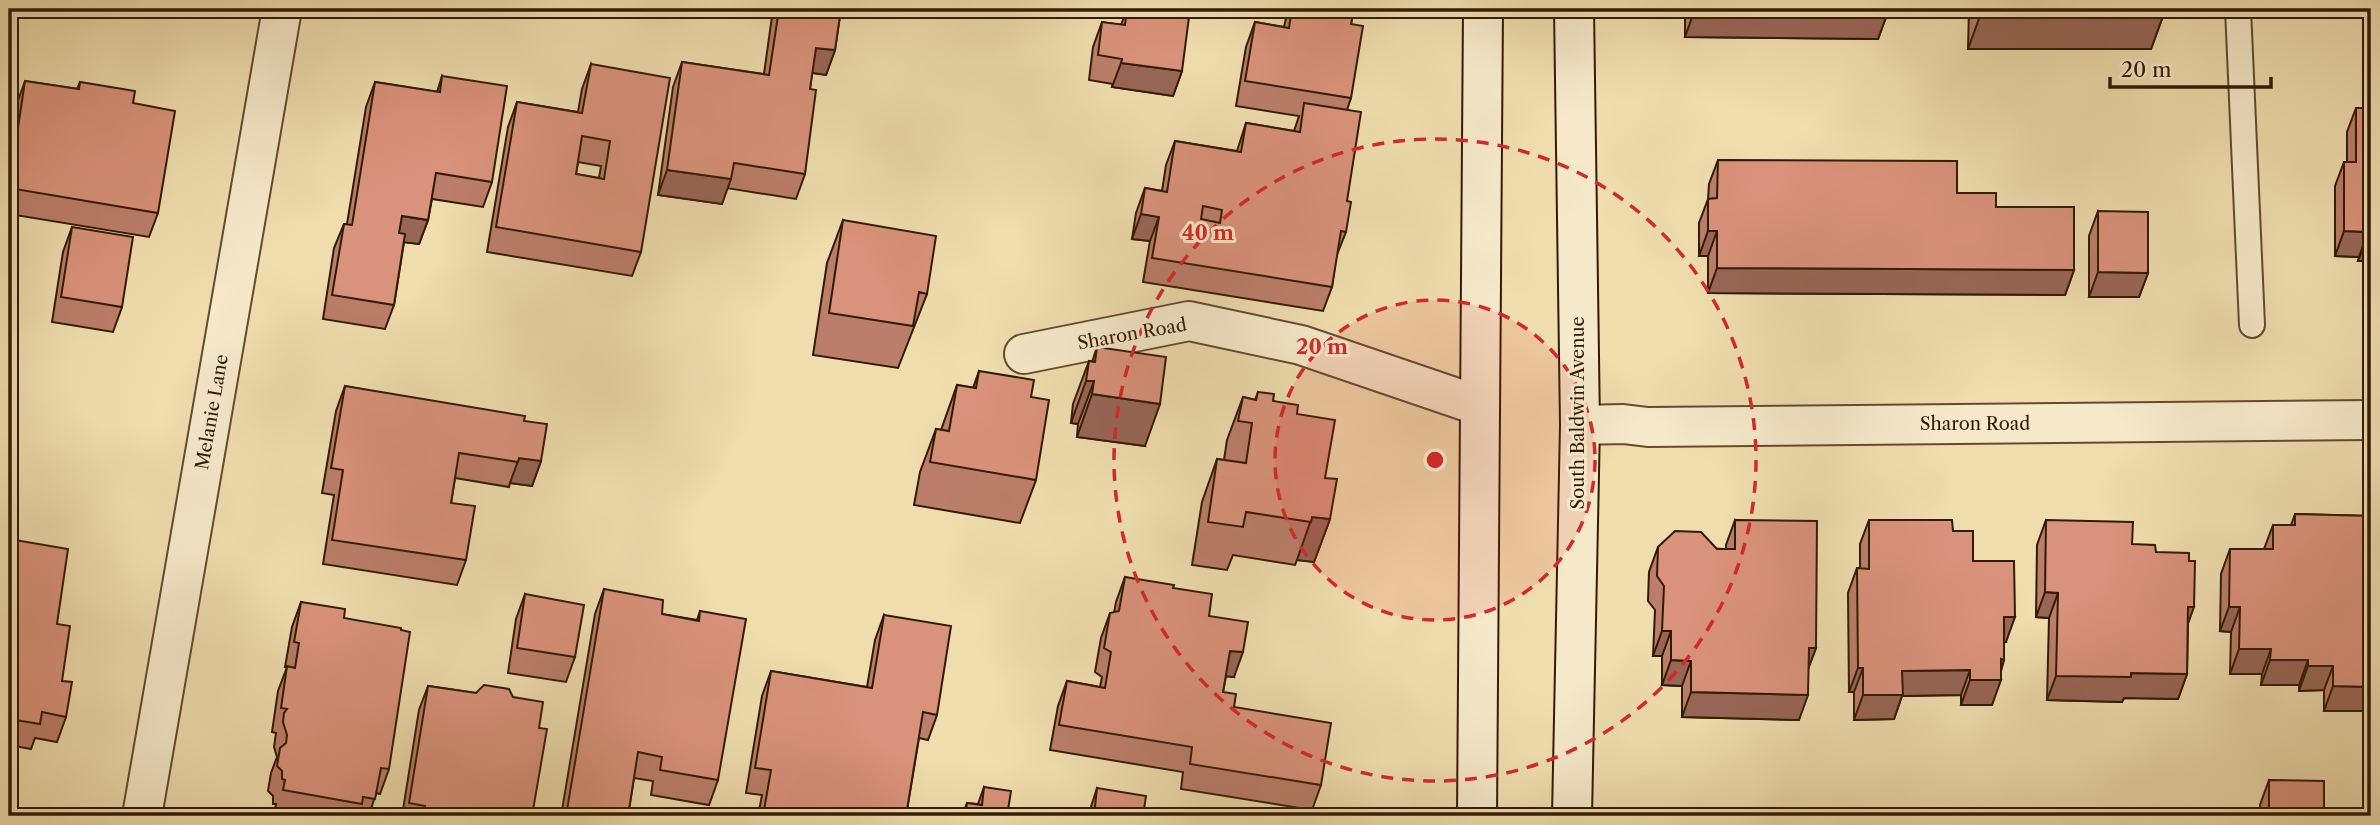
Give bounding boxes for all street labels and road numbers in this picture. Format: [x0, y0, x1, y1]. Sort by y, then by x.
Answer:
street label: Sharon Road [1076, 314, 1188, 354]
street label: South Baldwin Avenue [1567, 316, 1589, 510]
street label: Melanie Lane [191, 353, 233, 471]
street label: Sharon Road [1920, 413, 2030, 435]

